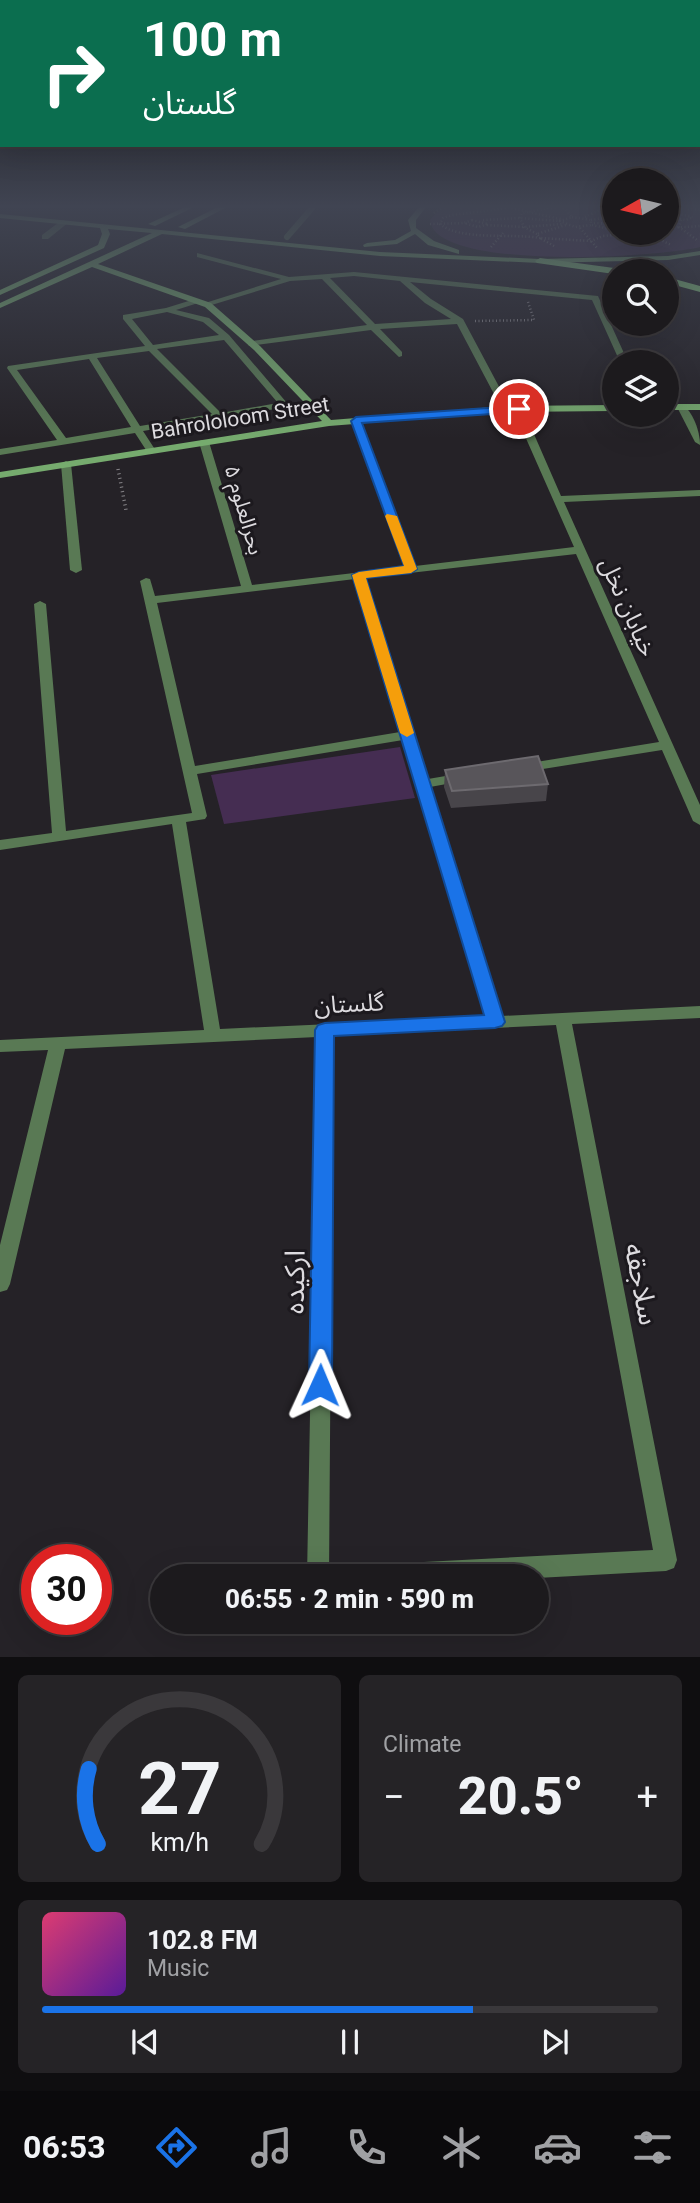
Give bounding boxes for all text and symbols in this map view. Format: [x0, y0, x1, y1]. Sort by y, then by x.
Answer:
text: 100 m [143, 11, 282, 68]
icon: right [28, 28, 119, 119]
text: گلستان [143, 84, 236, 122]
north arrow [602, 168, 679, 245]
map controls [602, 168, 679, 427]
button: search [602, 259, 679, 336]
button: layers [602, 350, 679, 427]
pin [489, 379, 549, 439]
icon: arrive [500, 390, 538, 428]
street label: Bahrololoom Street [149, 392, 331, 444]
street label: بحرالعلوم ۵ [216, 463, 268, 559]
street label: خیابان نخل [594, 553, 662, 661]
street label: گلستان [313, 988, 386, 1020]
street label: سلاجقه [617, 1240, 666, 1328]
street label: ارکیده [277, 1250, 312, 1314]
position arrow [283, 1348, 357, 1422]
speed limit sign: 30 [21, 1544, 112, 1635]
text: 06:55 · 2 min · 590 m [225, 1584, 474, 1614]
text: Climate [383, 1731, 462, 1758]
text: 27 [138, 1747, 221, 1833]
text: 20.5° [458, 1766, 584, 1827]
text: − [383, 1775, 405, 1819]
text: + [636, 1775, 658, 1819]
text: km/h [150, 1828, 209, 1857]
text: 102.8 FM [147, 1925, 258, 1955]
text: Music [147, 1955, 209, 1982]
icon: previous [126, 2023, 164, 2061]
icon: pause [331, 2023, 369, 2061]
icon: next [536, 2023, 574, 2061]
icon: directions [152, 2123, 201, 2172]
icon: music [247, 2123, 296, 2172]
icon: phone [342, 2123, 391, 2172]
icon: climate [437, 2123, 486, 2172]
icon: car [533, 2123, 582, 2172]
icon: filters [628, 2123, 677, 2172]
text: 06:53 [23, 2128, 106, 2166]

